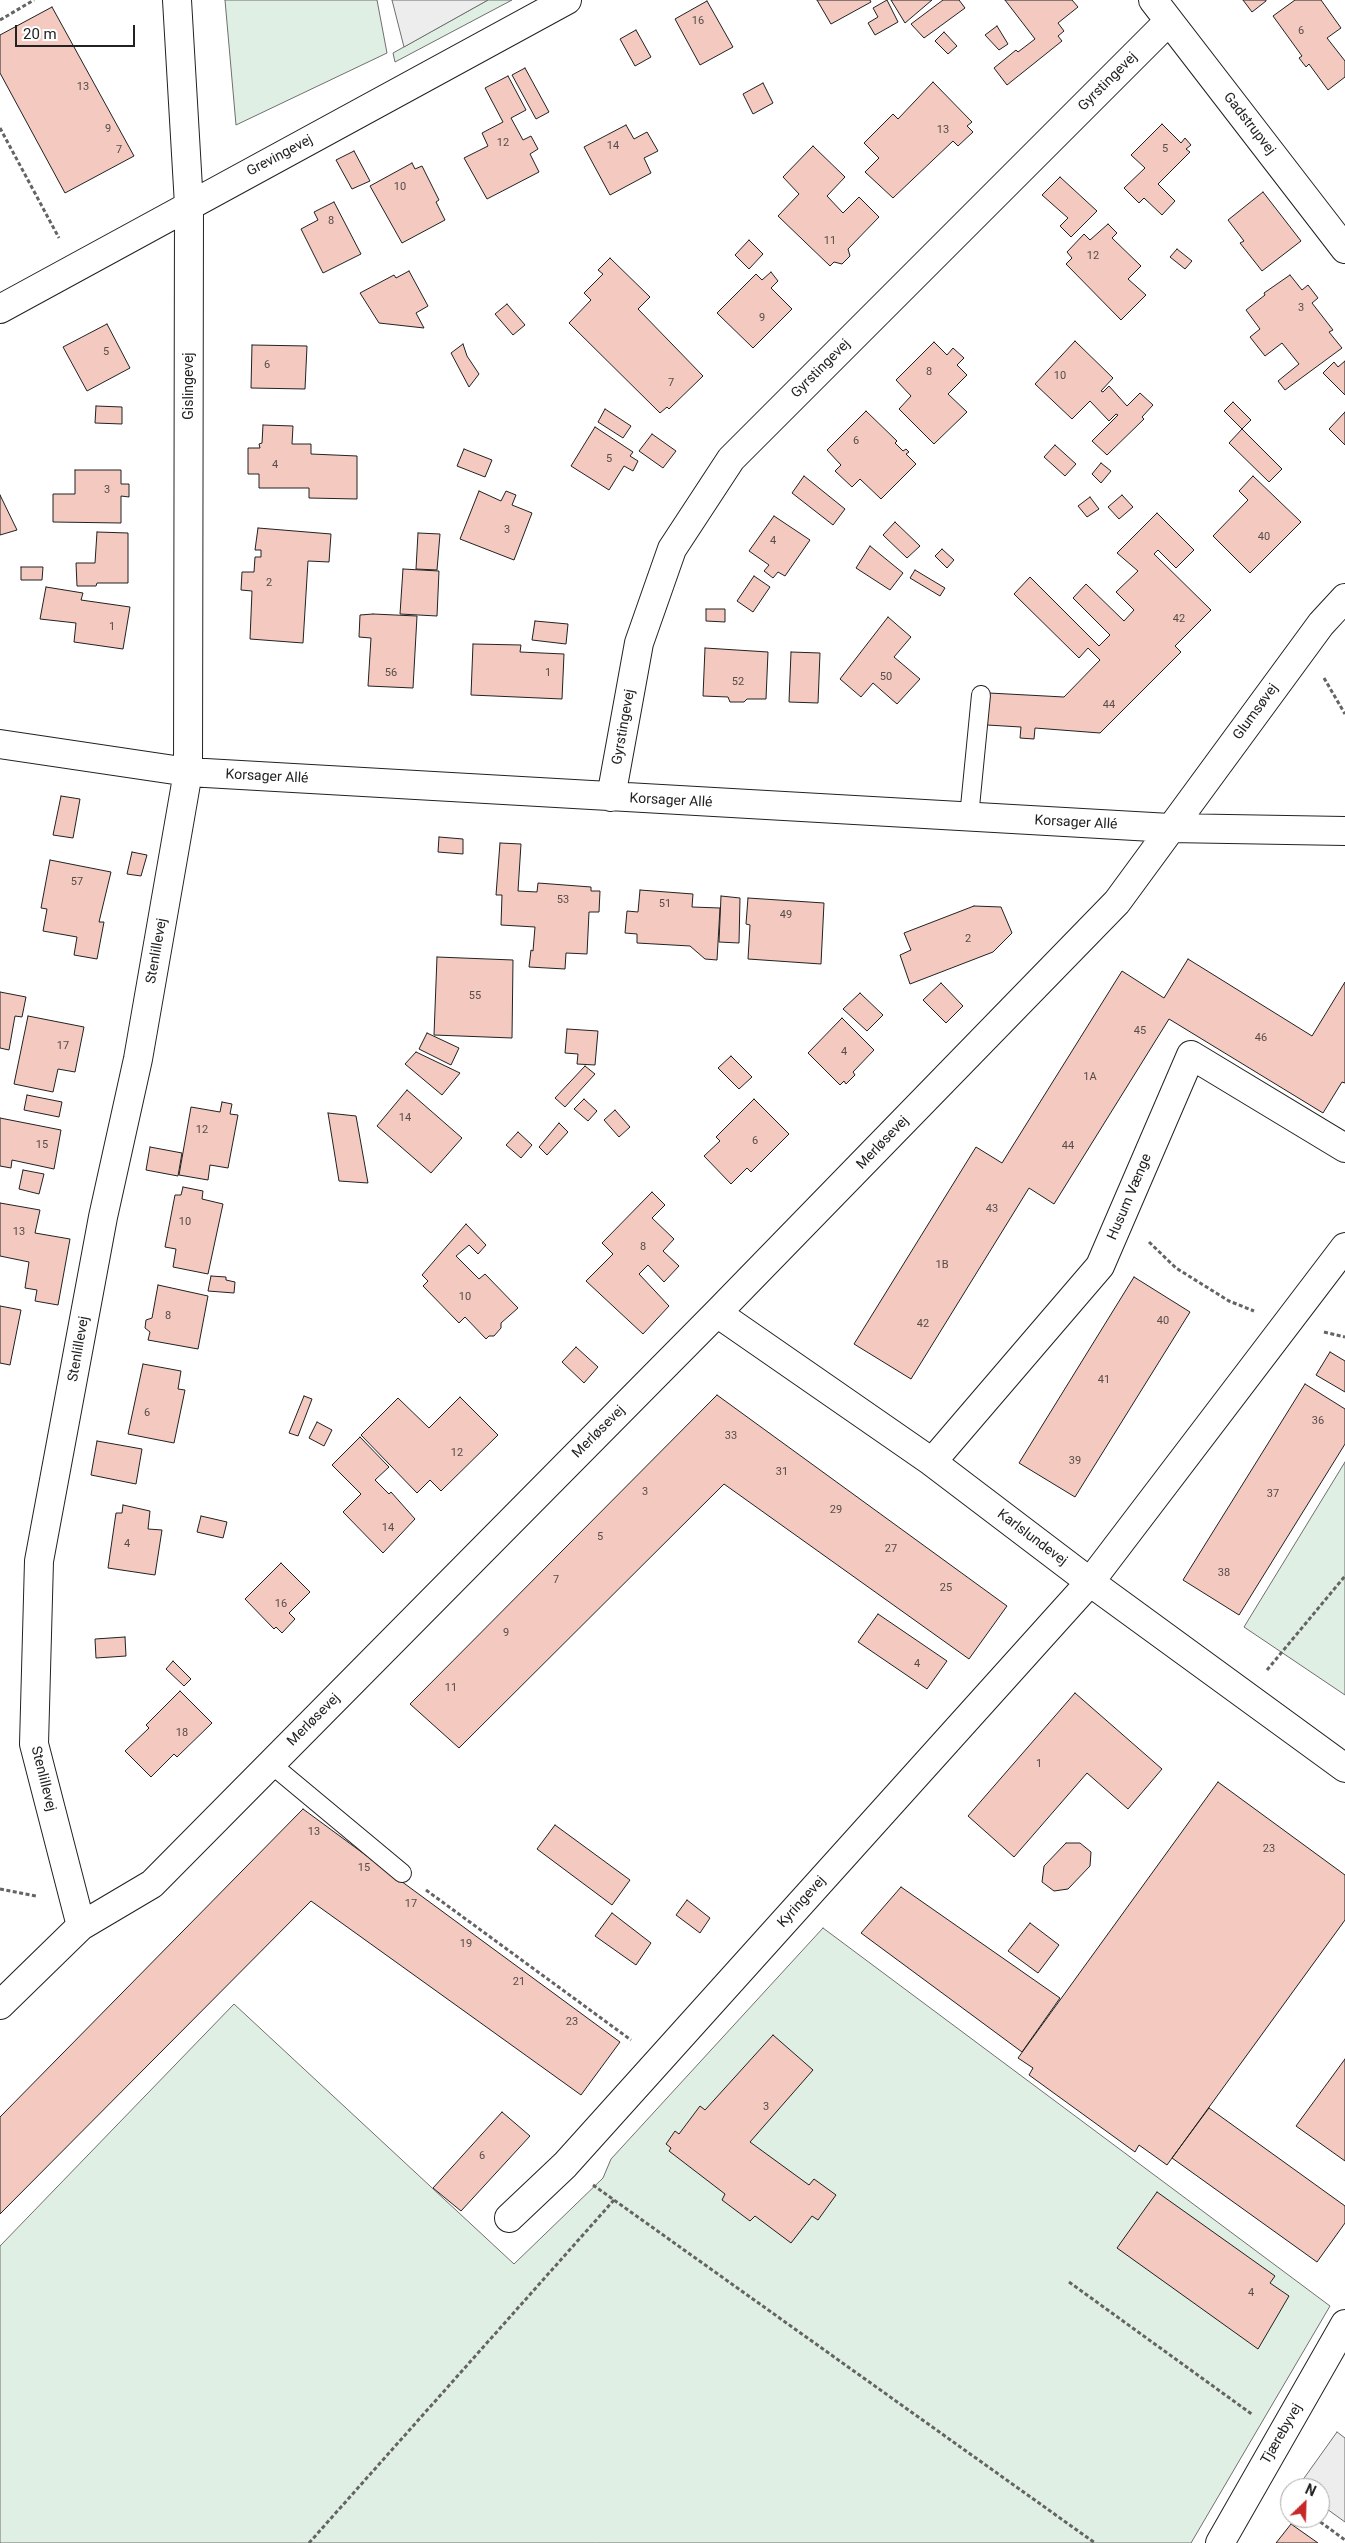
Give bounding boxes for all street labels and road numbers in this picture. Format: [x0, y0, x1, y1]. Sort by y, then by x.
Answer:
street label: Gyrstingevej [1075, 49, 1141, 115]
street label: Gadstrupvej [1219, 89, 1279, 159]
street label: Grevingevej [244, 132, 316, 180]
street label: Gyrstingevej [788, 336, 854, 402]
street label: Gislingevej [181, 352, 197, 420]
street label: Glumsøvej [1230, 681, 1282, 743]
street label: Gyrstingevej [609, 688, 639, 766]
street label: Korsager Allé [225, 766, 309, 788]
street label: Korsager Allé [629, 790, 713, 812]
street label: Korsager Allé [1034, 812, 1118, 834]
street label: Stenlillevej [143, 917, 171, 985]
street label: Merløsevej [853, 1113, 913, 1173]
street label: Husum Vænge [1104, 1151, 1156, 1243]
street label: Stenlillevej [65, 1315, 93, 1383]
street label: Merløsevej [569, 1402, 629, 1462]
street label: Karlslundevej [994, 1506, 1070, 1570]
street label: Merløsevej [284, 1690, 344, 1750]
street label: Stenlillevej [27, 1745, 59, 1813]
street label: Kyringevej [774, 1873, 830, 1931]
street label: Tjærebyvej [1258, 2401, 1306, 2467]

